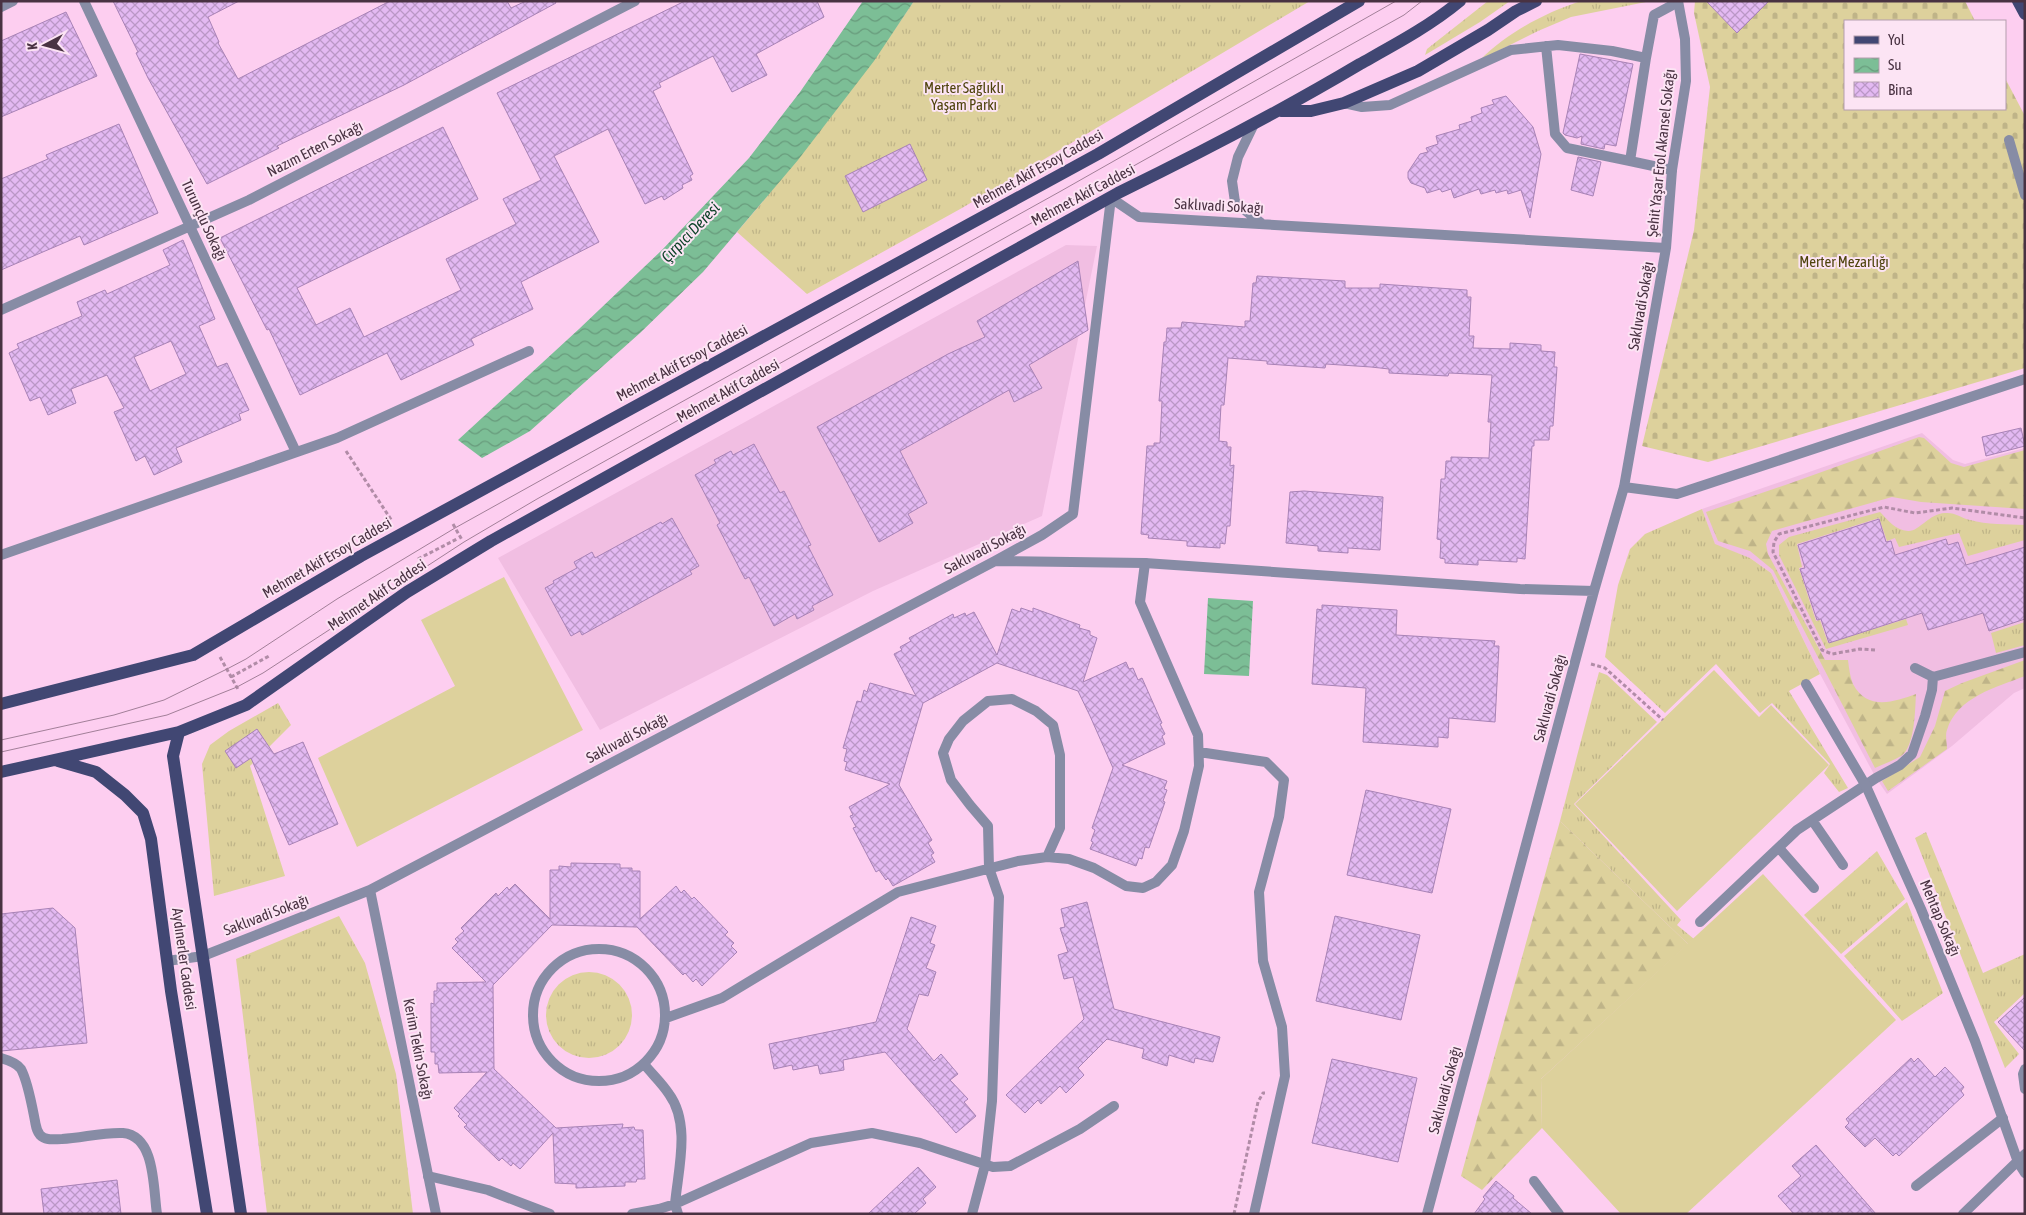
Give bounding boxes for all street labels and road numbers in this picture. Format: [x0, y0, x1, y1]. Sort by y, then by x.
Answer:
street label: Şehit Yaşar Erol Akansel Sokağı [1643, 68, 1678, 238]
street label: Nazım Erten Sokağı [264, 117, 366, 180]
street label: Mehmet Akif Ersoy Caddesi [970, 126, 1106, 211]
street label: Mehmet Akif Caddesi [1028, 160, 1137, 229]
street label: Turunçlu Sokağı [178, 176, 231, 263]
street label: Saklıvadi Sokağı [1174, 195, 1264, 216]
street label: Saklıvadi Sokağı [1624, 260, 1657, 352]
street label: Mehmet Akif Ersoy Caddesi [613, 321, 750, 404]
street label: Mehmet Akif Caddesi [673, 355, 782, 426]
street label: Mehmet Akif Ersoy Caddesi [259, 514, 394, 601]
street label: Saklıvadi Sokağı [941, 520, 1028, 577]
street label: Mehmet Akif Caddesi [324, 555, 429, 634]
street label: Saklıvadi Sokağı [1530, 652, 1569, 743]
street label: Saklıvadi Sokağı [583, 709, 670, 766]
street label: Mehtap Sokağı [1917, 877, 1964, 959]
street label: Saklıvadi Sokağı [221, 891, 311, 939]
street label: Aydınerler Caddesi [169, 907, 200, 1011]
street label: Kerim Tekin Sokağı [400, 997, 437, 1101]
street label: Saklıvadi Sokağı [1425, 1044, 1464, 1135]

